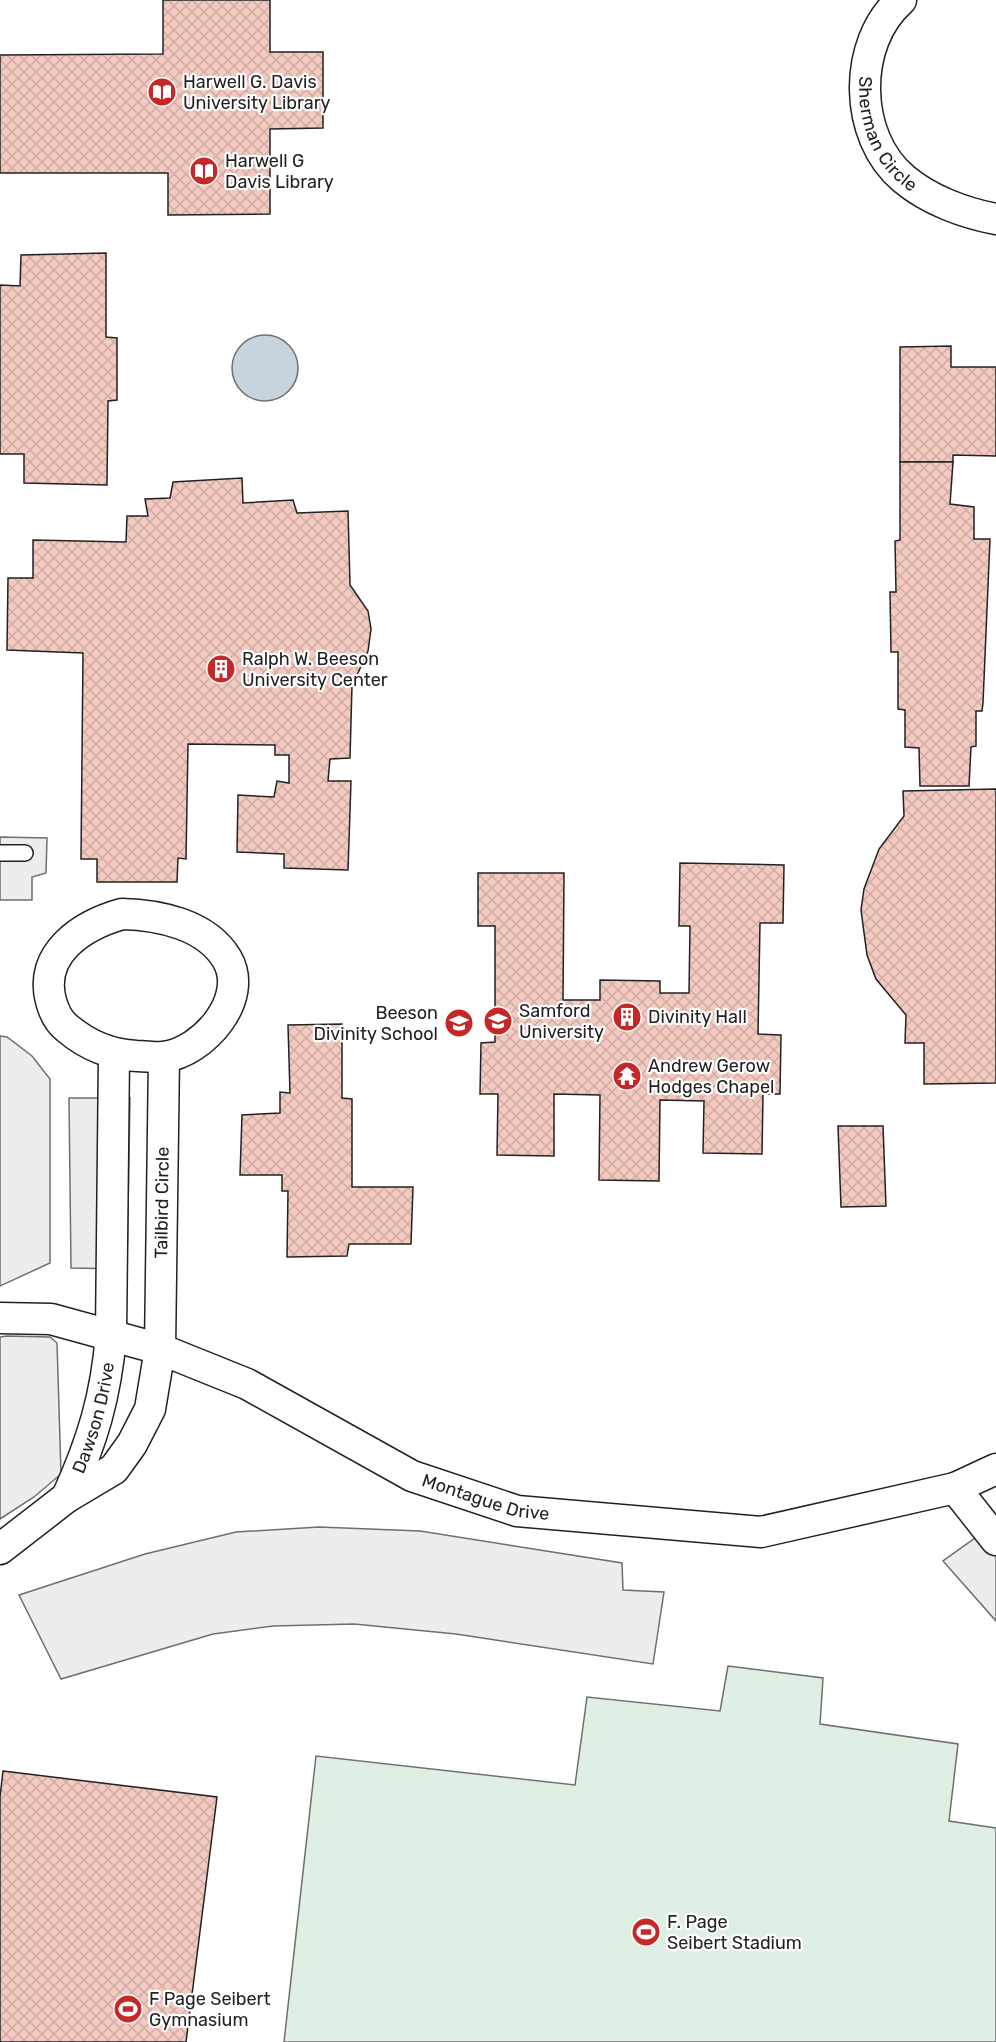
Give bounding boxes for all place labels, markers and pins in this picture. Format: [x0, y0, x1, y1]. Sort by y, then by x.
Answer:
place label: Harwell G. Davis University Library [183, 71, 331, 114]
library icon: Harwell G. Davis University Library [146, 76, 178, 108]
place label: Harwell G Davis Library [225, 150, 334, 193]
library icon: Harwell G Davis Library [188, 155, 220, 187]
place label: Ralph W. Beeson University Center [242, 648, 388, 691]
building icon: Ralph W. Beeson University Center [205, 653, 237, 685]
place label: Samford University [519, 1000, 604, 1043]
building icon: Divinity Hall [611, 1001, 643, 1033]
place label: Beeson Divinity School [314, 1002, 438, 1045]
school or university icon: Samford University [482, 1005, 514, 1037]
place label: Divinity Hall [648, 1006, 747, 1028]
school or university icon: Beeson Divinity School [443, 1007, 475, 1039]
place label: Andrew Gerow Hodges Chapel [648, 1055, 774, 1098]
temple icon: Andrew Gerow Hodges Chapel [611, 1060, 643, 1092]
place label: F. Page Seibert Stadium [667, 1911, 802, 1954]
sports icon: F. Page Seibert Stadium [630, 1916, 662, 1948]
place label: F Page Seibert Gymnasium [149, 1988, 271, 2031]
sports icon: F Page Seibert Gymnasium [112, 1993, 144, 2025]

